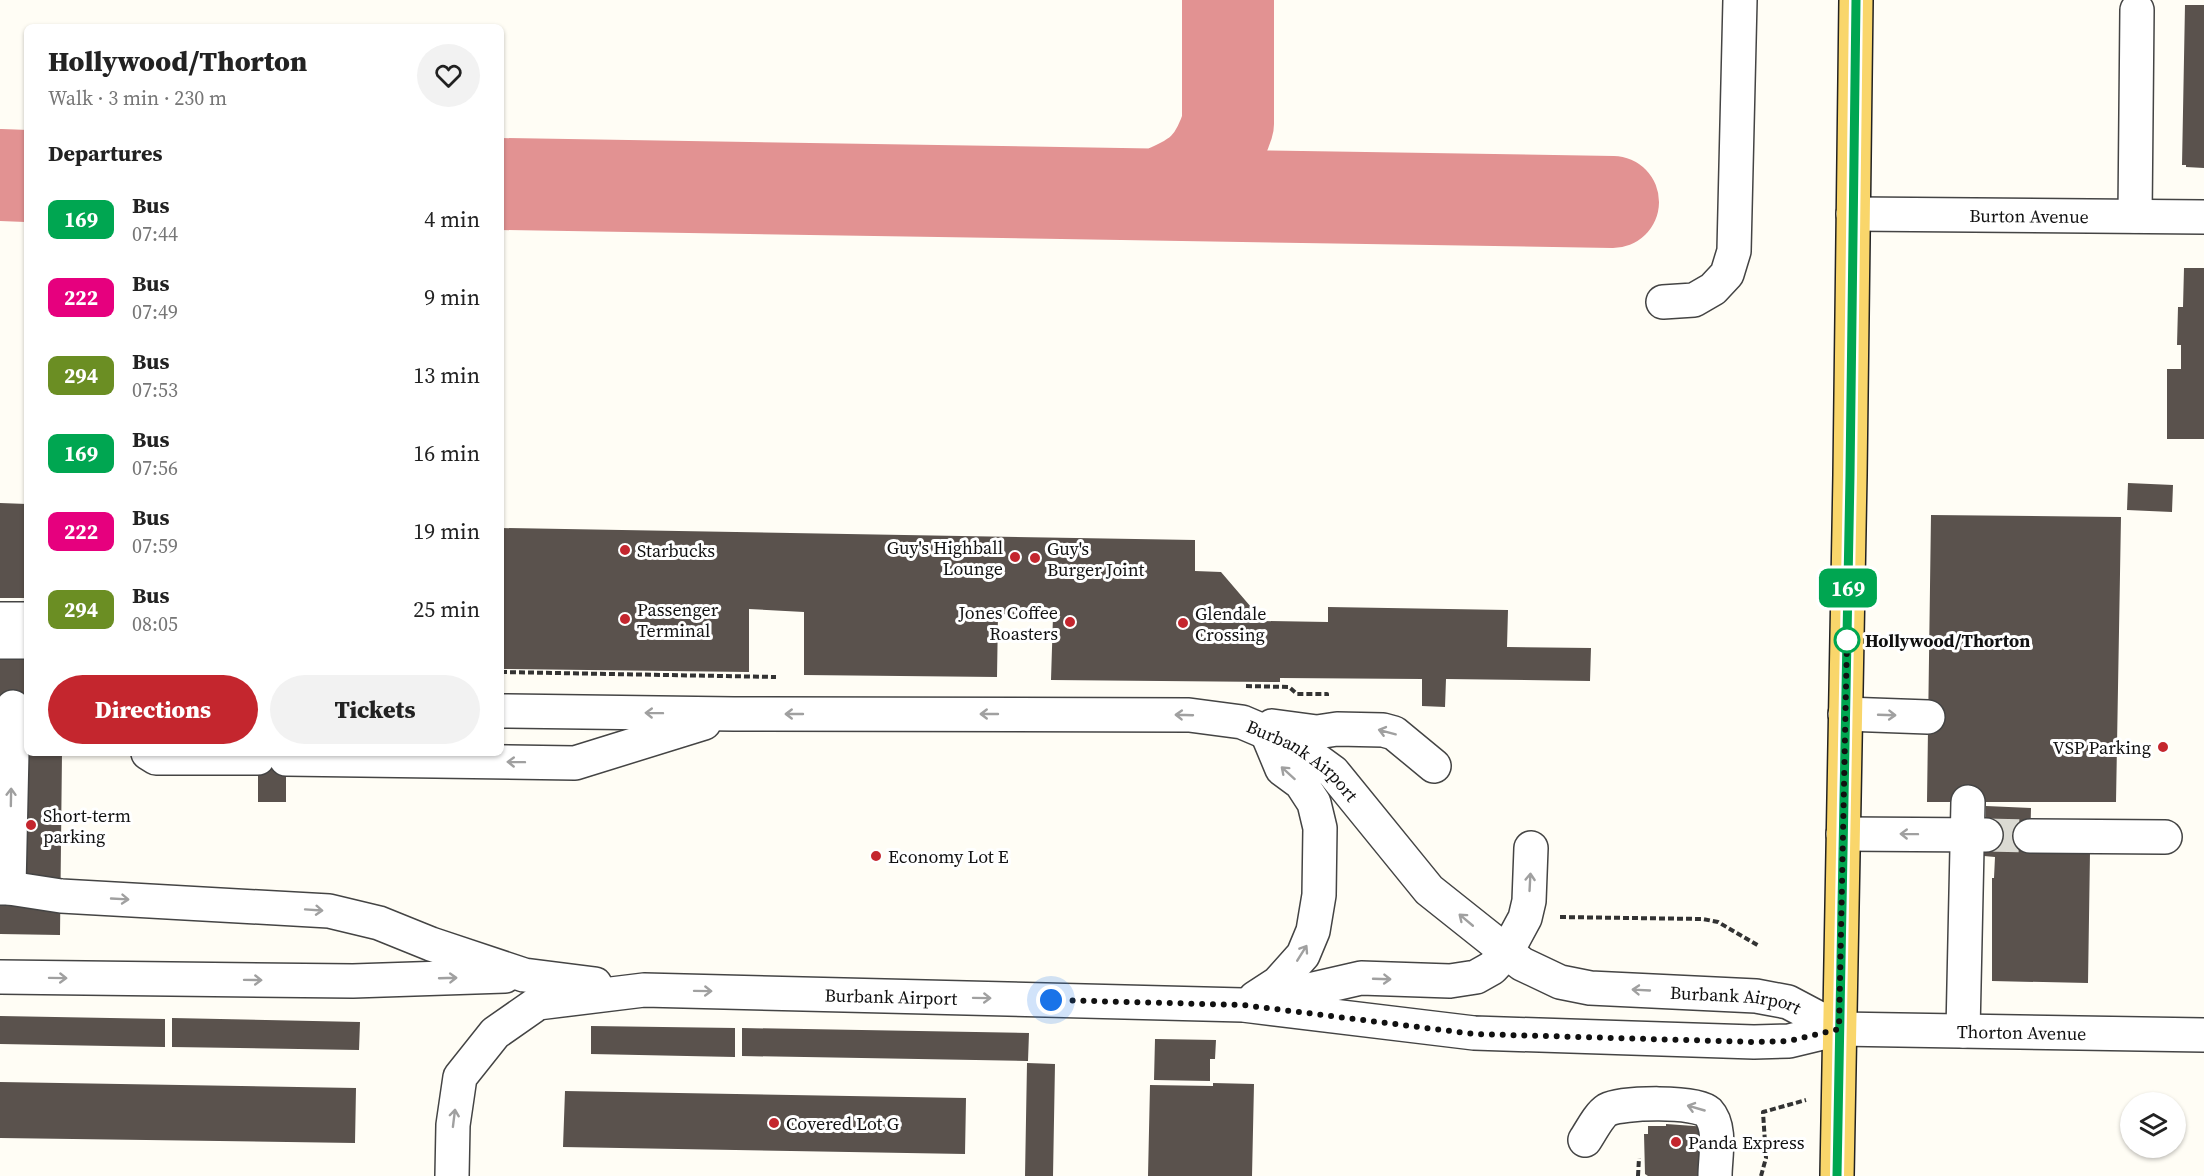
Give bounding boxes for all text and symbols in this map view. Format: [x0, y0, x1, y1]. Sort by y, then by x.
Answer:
text: Hollywood/Thorton [48, 42, 307, 80]
button: heart [417, 44, 480, 107]
text: Walk · 3 min · 230 m [48, 84, 227, 112]
text: Departures [48, 138, 162, 168]
text: Bus [132, 190, 169, 220]
street label: Burton Avenue [1969, 202, 2089, 229]
text: 4 min [424, 204, 480, 234]
text: 169 [64, 205, 98, 234]
text: 07:44 [132, 220, 178, 248]
text: Bus [132, 268, 169, 298]
text: 9 min [424, 282, 480, 312]
text: 222 [64, 283, 98, 312]
text: 07:49 [132, 298, 178, 326]
text: Bus [132, 346, 169, 376]
text: 13 min [413, 360, 480, 390]
text: 294 [64, 361, 98, 390]
text: 07:53 [132, 376, 178, 404]
text: Bus [132, 424, 169, 454]
text: 16 min [413, 438, 480, 468]
text: 169 [64, 439, 98, 468]
text: 07:56 [132, 454, 178, 482]
text: Bus [132, 502, 169, 532]
text: 19 min [413, 516, 480, 546]
text: 222 [64, 517, 98, 546]
text: 07:59 [132, 532, 178, 560]
place label: Guy's Highball Lounge [887, 535, 1003, 581]
place label: Guy's Burger Joint [1047, 536, 1144, 582]
place label: Starbucks [637, 538, 715, 563]
marker: Starbucks [618, 543, 632, 557]
marker: Guy's Highball Lounge [1008, 550, 1022, 564]
marker: Guy's Burger Joint [1028, 551, 1042, 565]
line badge: 169 [1814, 568, 1882, 608]
text: 169 [1831, 574, 1865, 603]
text: Bus [132, 580, 169, 610]
text: 25 min [413, 594, 480, 624]
text: 294 [64, 595, 98, 624]
place label: Passenger Terminal [637, 597, 719, 643]
place label: Jones Coffee Roasters [957, 600, 1058, 646]
place label: Glendale Crossing [1195, 601, 1266, 647]
text: 08:05 [132, 610, 178, 638]
marker: Passenger Terminal [618, 612, 632, 626]
marker: Jones Coffee Roasters [1063, 615, 1077, 629]
marker: Glendale Crossing [1176, 616, 1190, 630]
marker: Hollywood/Thorton [1834, 627, 1860, 653]
place label: Hollywood/Thorton [1865, 628, 2030, 653]
button: Directions [48, 675, 258, 744]
button: Tickets [270, 675, 480, 744]
one-way arrow [645, 707, 665, 719]
one-way arrow [785, 708, 805, 720]
one-way arrow [980, 708, 1000, 720]
one-way arrow [1175, 710, 1195, 721]
one-way arrow [1876, 710, 1896, 721]
street label: Burbank Airport [1243, 713, 1364, 807]
one-way arrow [1378, 726, 1397, 738]
place label: VSP Parking [2053, 735, 2151, 760]
marker: VSP Parking [2156, 740, 2170, 754]
one-way arrow [507, 756, 527, 768]
one-way arrow [1281, 766, 1296, 780]
one-way arrow [5, 788, 17, 808]
place label: Short-term parking [43, 803, 131, 849]
marker: Short-term parking [24, 818, 38, 832]
one-way arrow [1899, 828, 1919, 840]
place label: Economy Lot E [888, 844, 1009, 869]
marker: Economy Lot E [869, 849, 883, 863]
one-way arrow [1524, 873, 1535, 893]
one-way arrow [109, 894, 129, 905]
one-way arrow [304, 904, 324, 915]
one-way arrow [1458, 914, 1474, 927]
one-way arrow [1295, 945, 1308, 962]
one-way arrow [48, 972, 68, 984]
one-way arrow [438, 973, 458, 984]
one-way arrow [1372, 973, 1392, 984]
one-way arrow [243, 974, 263, 986]
street label: Burbank Airport [1669, 979, 1806, 1020]
street label: Burbank Airport [824, 982, 958, 1010]
your location [1036, 985, 1066, 1015]
one-way arrow [1632, 985, 1652, 996]
one-way arrow [692, 986, 712, 997]
one-way arrow [971, 993, 991, 1004]
street label: Thorton Avenue [1957, 1018, 2087, 1046]
map controls [2120, 1092, 2186, 1158]
button: layers [2120, 1092, 2186, 1158]
one-way arrow [1687, 1101, 1706, 1113]
one-way arrow [449, 1108, 460, 1128]
place label: Covered Lot G [786, 1111, 899, 1136]
marker: Covered Lot G [767, 1116, 781, 1130]
place label: Panda Express [1688, 1130, 1805, 1155]
marker: Panda Express [1669, 1135, 1683, 1149]

